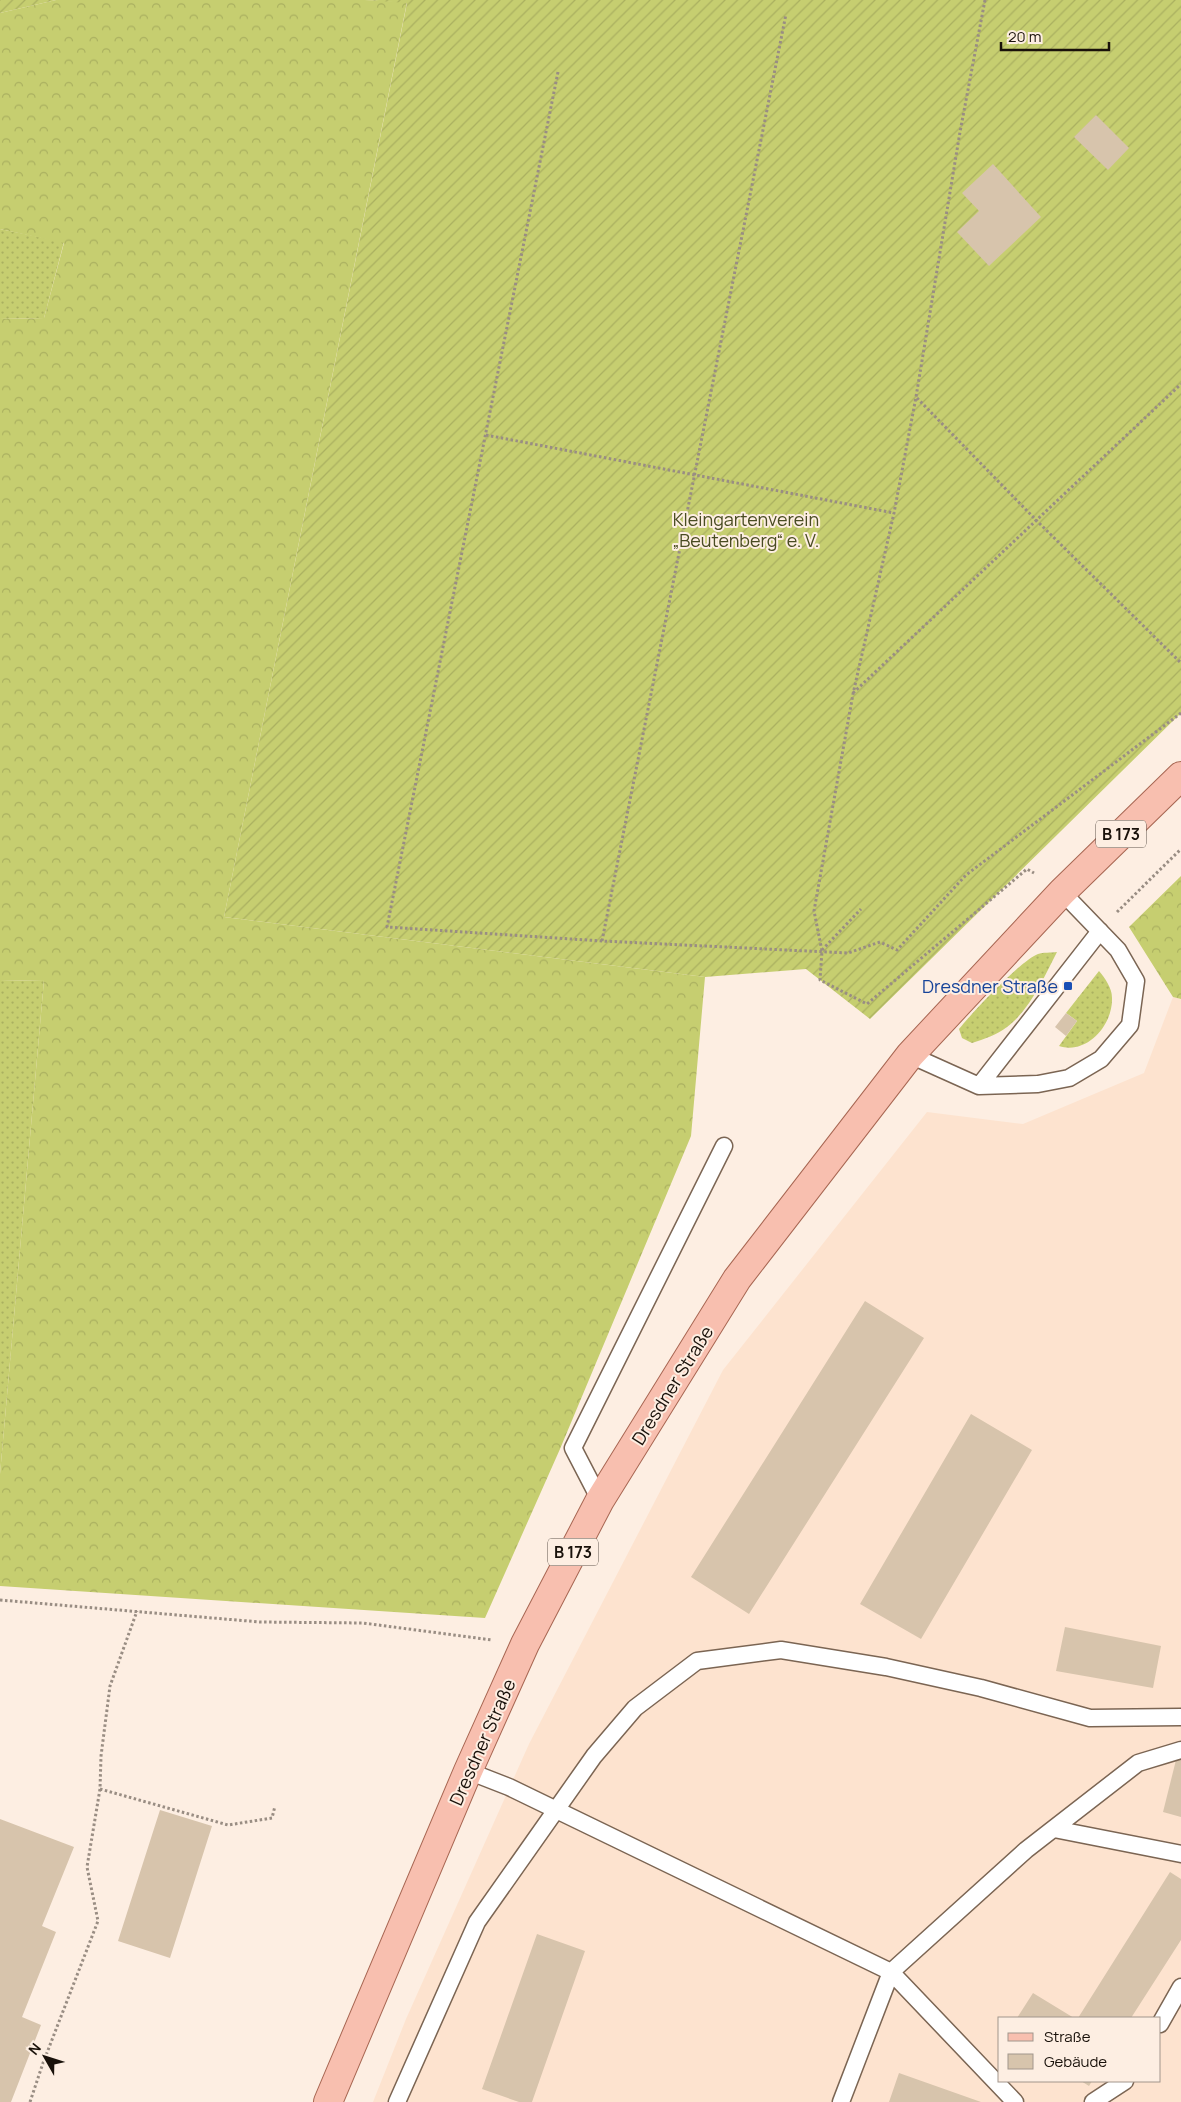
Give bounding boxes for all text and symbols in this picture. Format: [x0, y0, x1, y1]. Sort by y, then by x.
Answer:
scale bar [1001, 20, 1108, 52]
text: 20 m [1008, 26, 1041, 47]
park label: Kleingartenverein „Beutenberg“ e. V. [673, 507, 819, 552]
road number: B 173 [1096, 821, 1146, 848]
place label: Dresdner Straße [922, 974, 1058, 998]
marker: Dresdner Straße [1062, 980, 1074, 992]
street label: Dresdner Straße [626, 1321, 718, 1449]
road number: B 173 [548, 1538, 598, 1565]
street label: Dresdner Straße [443, 1675, 521, 1809]
legend [998, 2017, 1161, 2082]
text: Straße [1044, 2026, 1091, 2047]
north arrow [20, 2032, 70, 2082]
text: N [24, 2039, 45, 2058]
text: Gebäude [1044, 2051, 1107, 2072]

